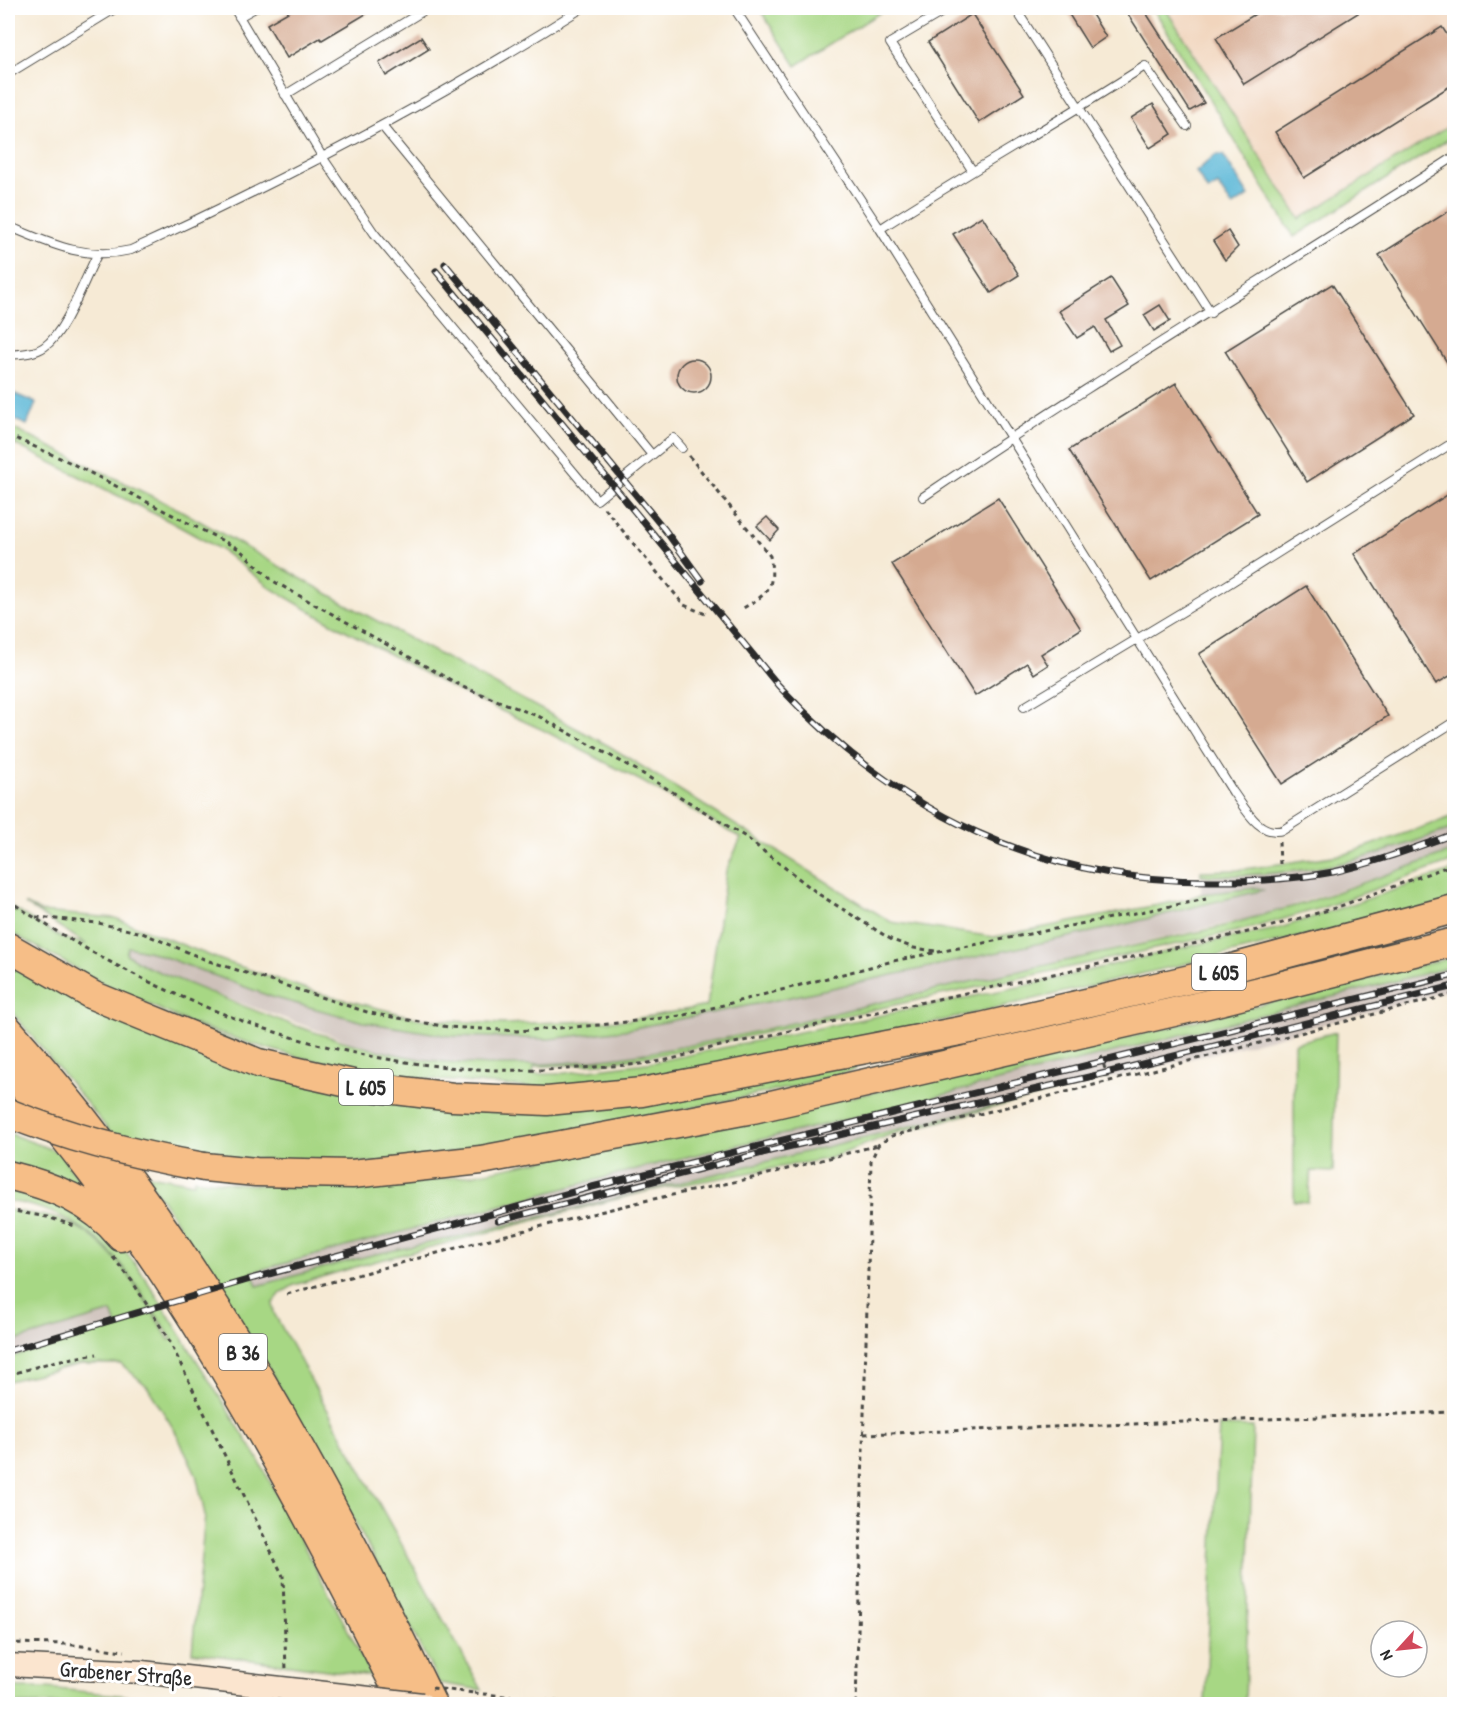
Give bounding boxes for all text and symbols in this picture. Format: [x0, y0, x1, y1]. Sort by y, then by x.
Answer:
road number: L 605 [1192, 954, 1246, 990]
road number: L 605 [339, 1069, 393, 1105]
road number: B 36 [219, 1334, 267, 1370]
north arrow [1369, 1619, 1429, 1679]
text: N [1374, 1647, 1397, 1665]
street label: Grabener Straße [59, 1653, 194, 1693]

